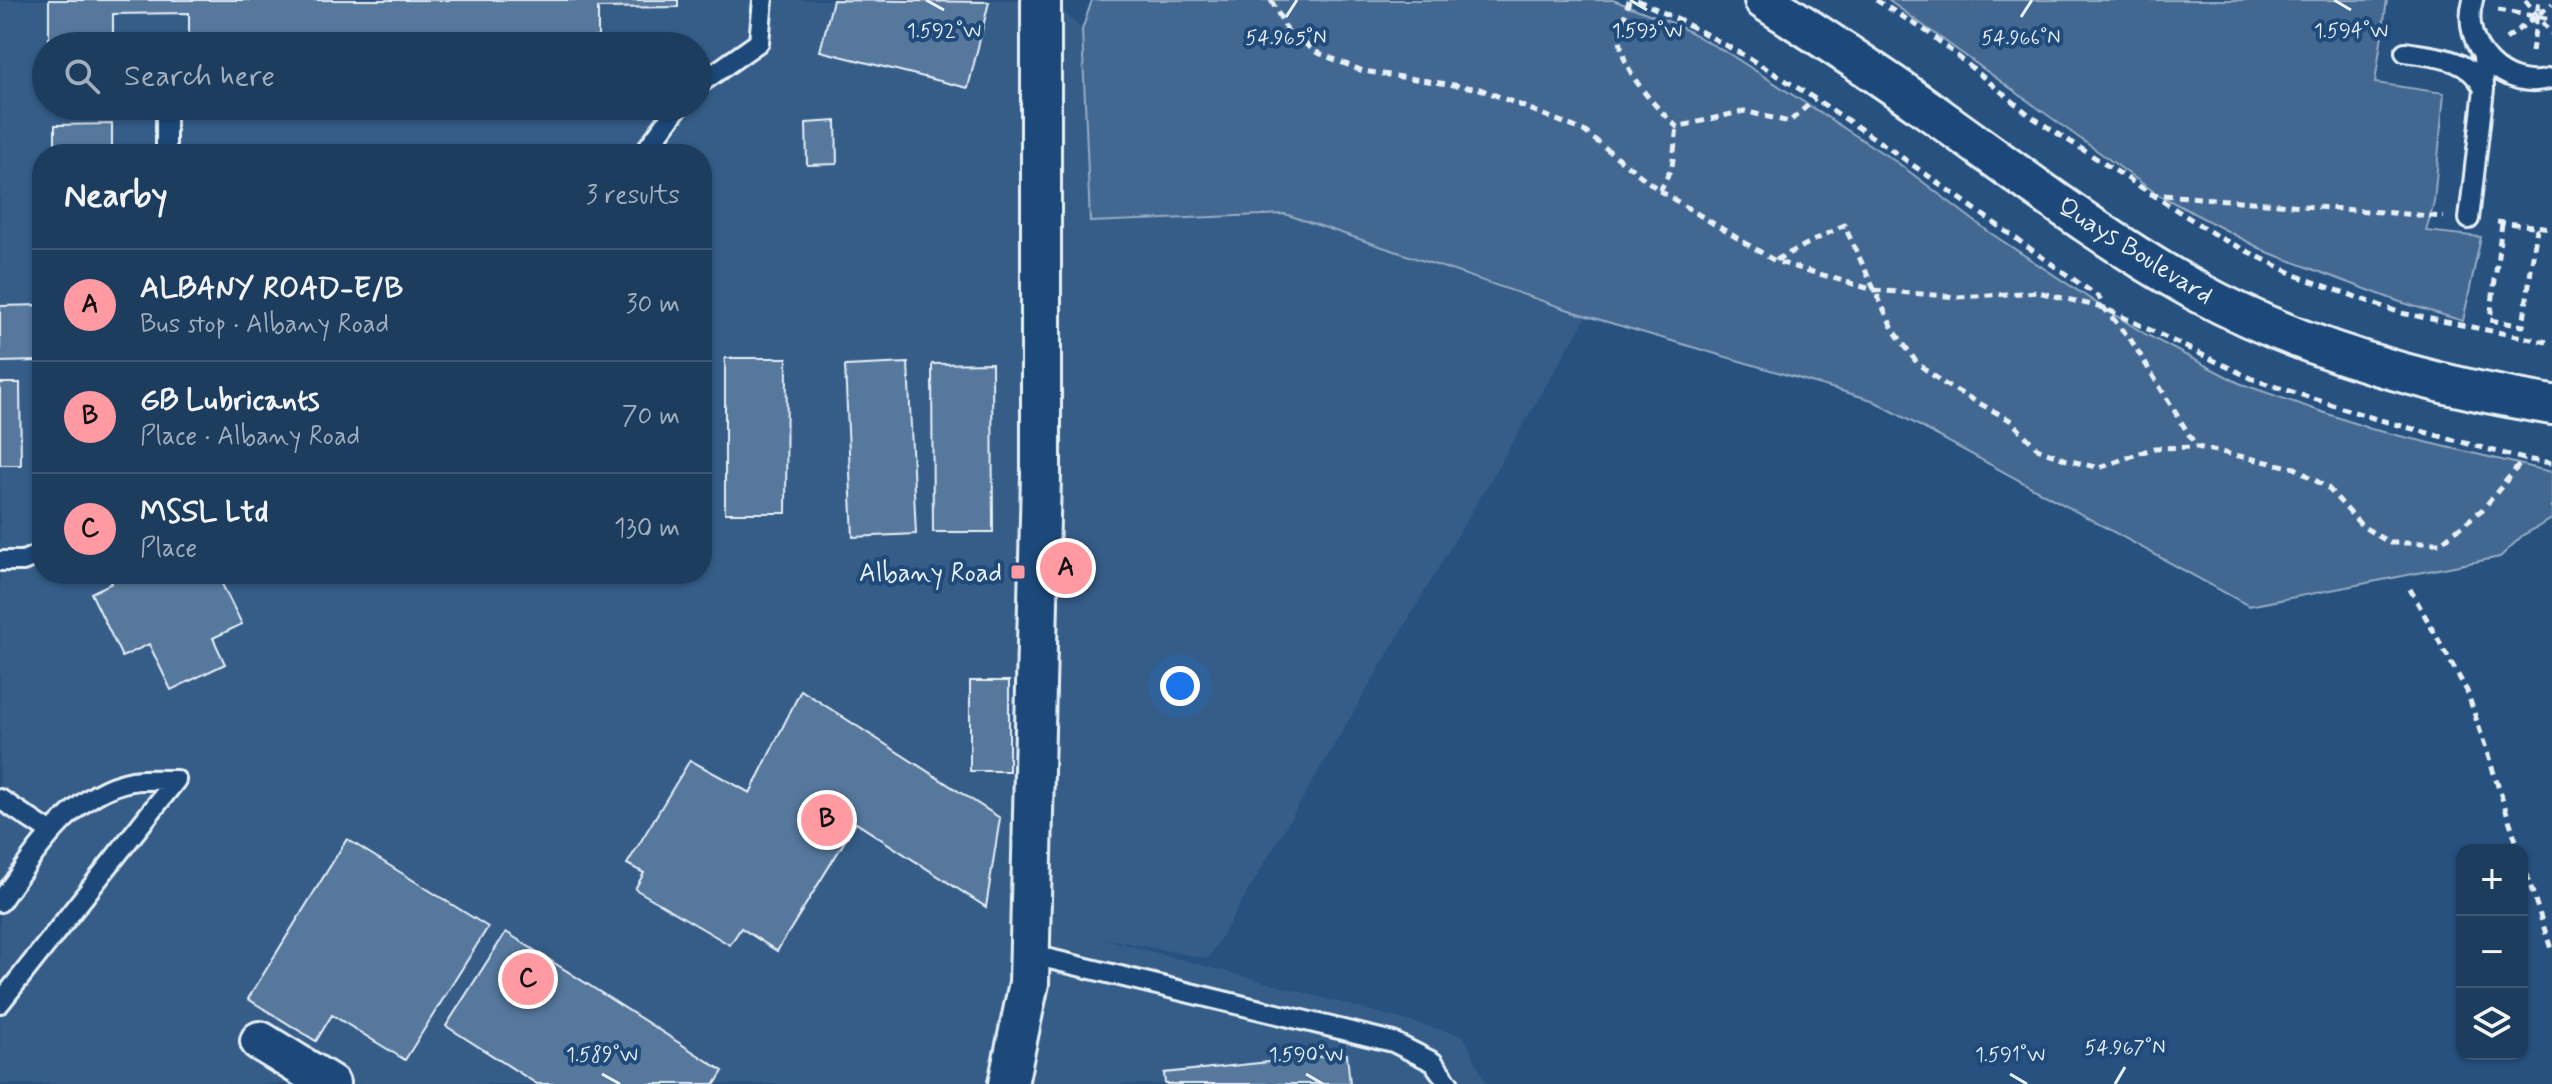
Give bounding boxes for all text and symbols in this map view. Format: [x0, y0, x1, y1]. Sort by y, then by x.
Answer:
text: 1.592°W [907, 18, 981, 45]
text: 1.593°W [1612, 18, 1682, 45]
text: 1.594°W [2314, 18, 2388, 45]
text: 54.965°N [1246, 25, 1326, 52]
text: 54.966°N [1981, 25, 2061, 52]
search box [32, 32, 712, 120]
icon: search [60, 54, 104, 98]
text: Search here [124, 57, 275, 96]
text: Nearby [64, 174, 168, 219]
text: 3 results [586, 179, 680, 213]
street label: Quays Boulevard [2051, 190, 2219, 313]
text: ALBANY ROAD-E/B [140, 269, 403, 308]
text: A [81, 288, 99, 322]
text: 30 m [626, 288, 680, 322]
text: Bus stop · Albany Road [140, 308, 389, 342]
text: GB Lubricants [140, 381, 320, 420]
text: B [82, 400, 98, 434]
text: 70 m [622, 400, 680, 434]
text: Place · Albany Road [140, 420, 360, 454]
text: MSSL Ltd [140, 493, 269, 532]
text: C [81, 512, 99, 546]
text: 130 m [614, 512, 680, 546]
text: Place [140, 532, 197, 566]
pin: A [1040, 538, 1092, 598]
place label: Albany Road [859, 557, 1002, 591]
marker: Albany Road [1009, 563, 1027, 581]
your location [1160, 666, 1200, 706]
pin: B [801, 790, 853, 850]
map controls [2456, 844, 2528, 1060]
button: + [2456, 844, 2528, 916]
button: − [2456, 916, 2528, 988]
pin: C [502, 949, 554, 1009]
button: layers [2456, 988, 2528, 1060]
text: 54.967°N [2085, 1035, 2165, 1062]
text: 1.589°W [566, 1042, 638, 1069]
text: 1.590°W [1269, 1042, 1343, 1069]
text: 1.591°W [1975, 1042, 2045, 1069]

